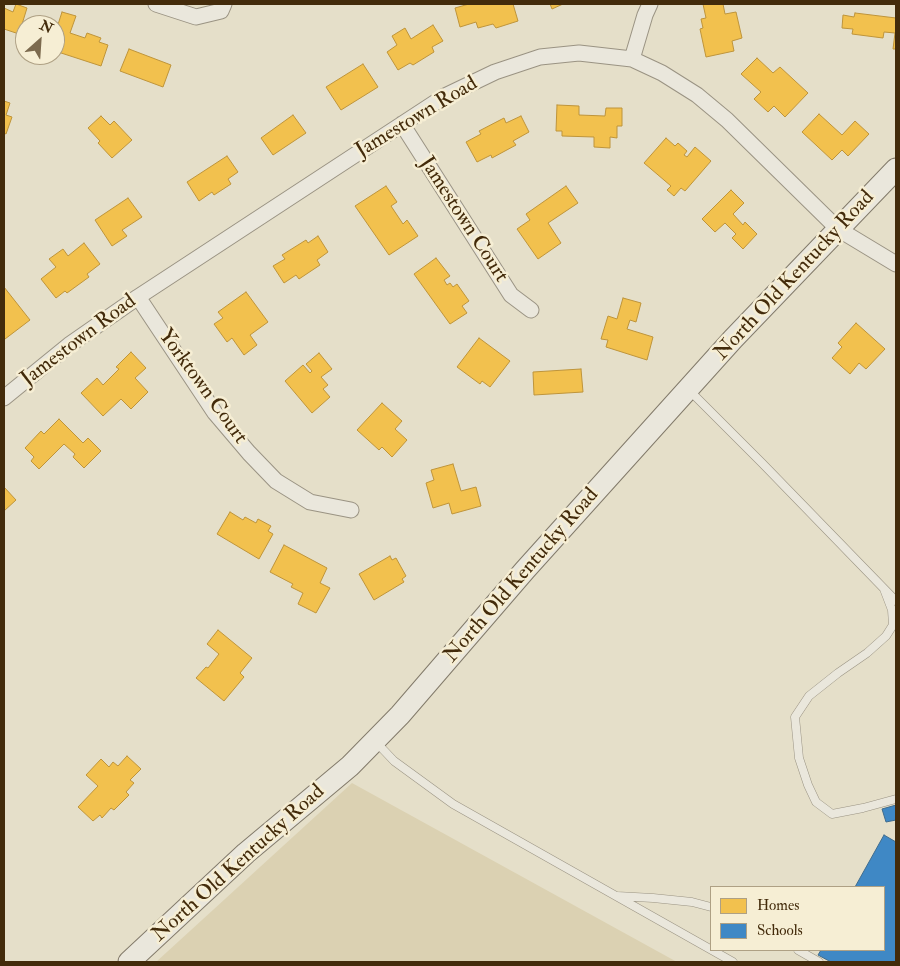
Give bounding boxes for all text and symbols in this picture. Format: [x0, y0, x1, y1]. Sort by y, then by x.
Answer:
north arrow [15, 15, 65, 65]
text: N [37, 17, 56, 37]
street label: Jamestown Road [351, 72, 483, 164]
street label: Jamestown Court [413, 152, 513, 288]
street label: North Old Kentucky Road [710, 186, 880, 366]
street label: Jamestown Road [16, 290, 142, 392]
street label: Yorktown Court [152, 325, 252, 449]
street label: North Old Kentucky Road [439, 484, 605, 668]
street label: North Old Kentucky Road [148, 780, 330, 948]
legend [710, 886, 885, 951]
text: Homes [757, 896, 799, 915]
text: Schools [757, 921, 803, 940]

